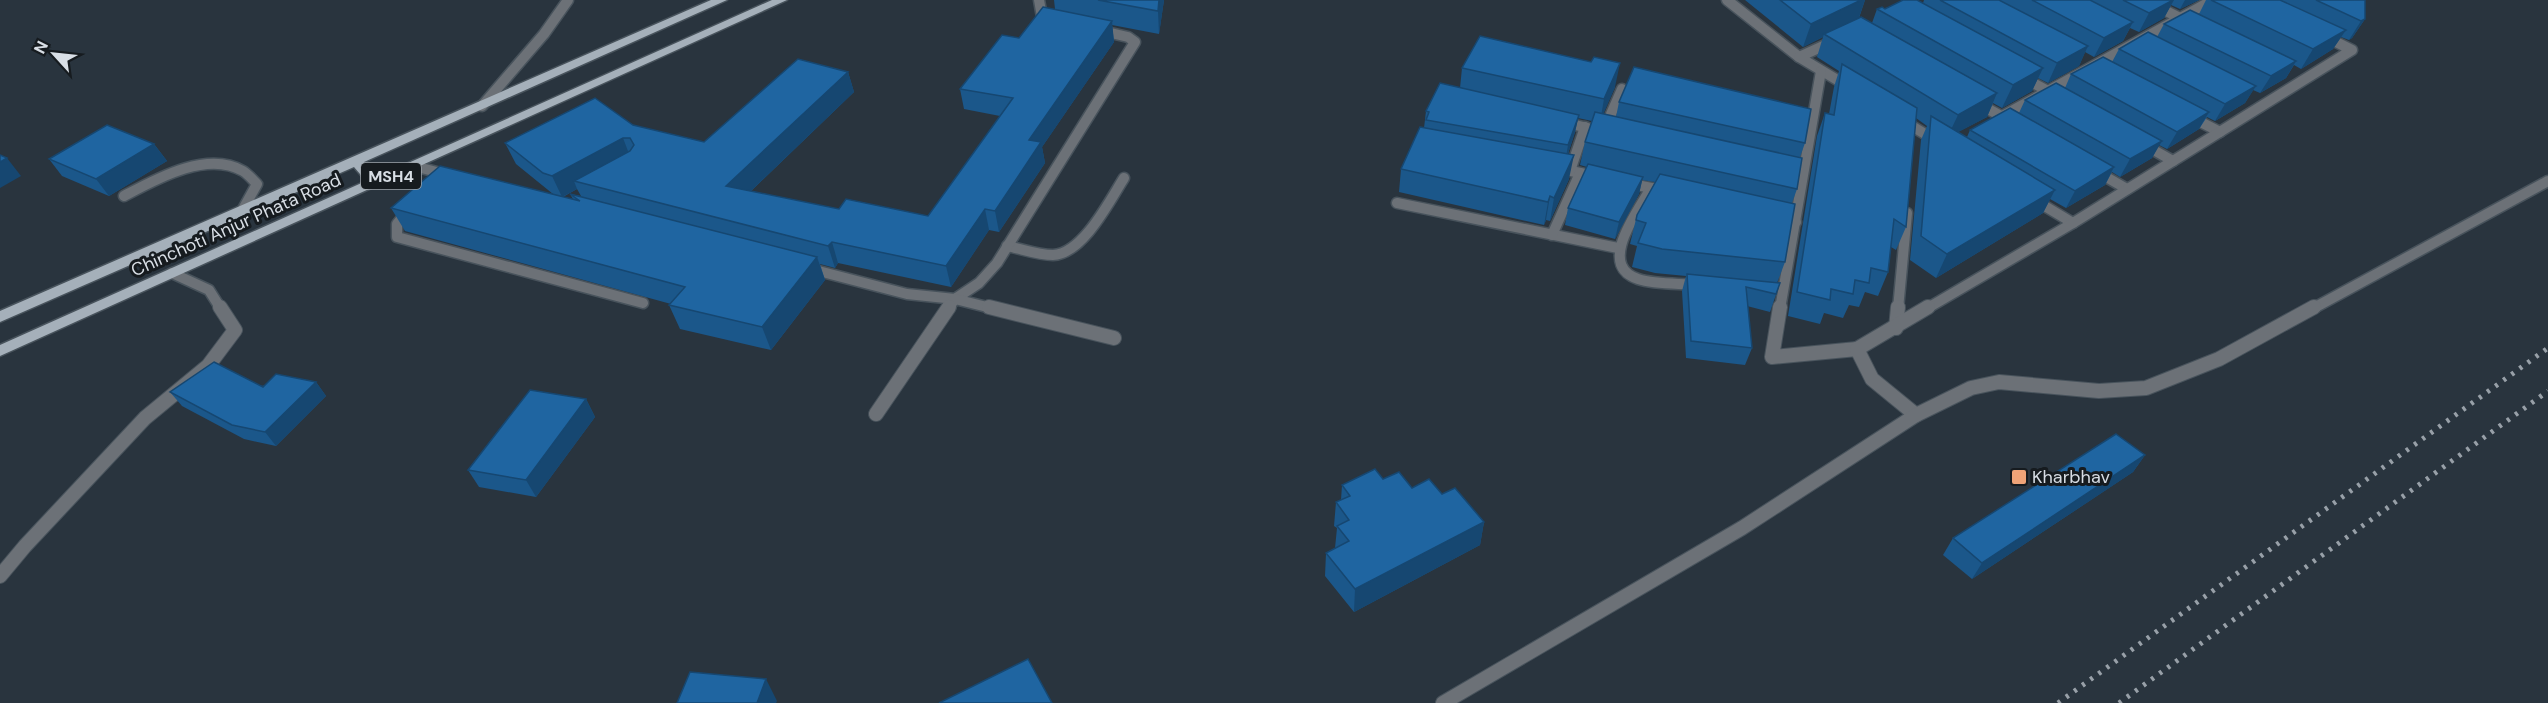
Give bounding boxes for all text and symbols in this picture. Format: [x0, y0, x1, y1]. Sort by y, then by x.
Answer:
north arrow [24, 24, 84, 84]
text: N [29, 37, 53, 57]
road number: MSH4 [361, 163, 421, 189]
street label: Chinchoti Anjur Phata Road [127, 168, 345, 282]
place label: Kharbhav [2032, 465, 2110, 489]
marker: Kharbhav [2010, 468, 2028, 486]

